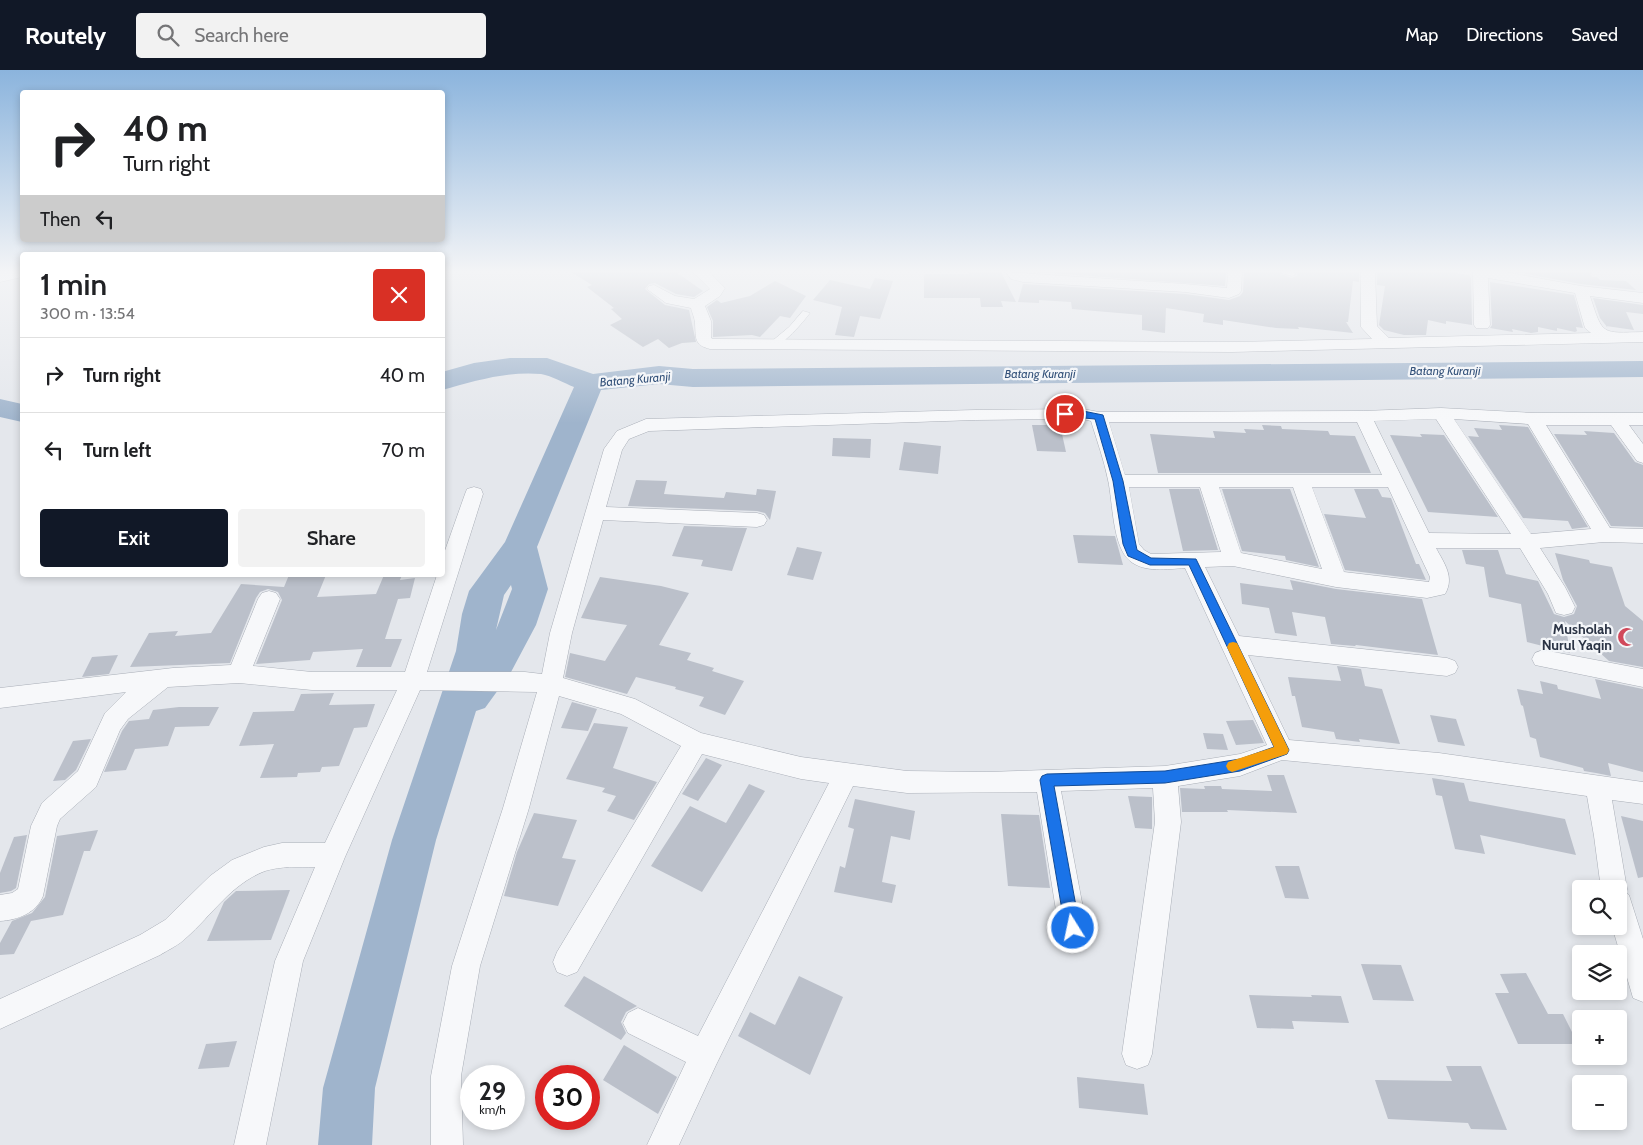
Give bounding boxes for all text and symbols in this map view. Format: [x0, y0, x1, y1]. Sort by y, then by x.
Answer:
search box [136, 13, 486, 58]
text: Routely [25, 21, 106, 50]
icon: search [154, 21, 182, 49]
text: Search here [194, 24, 289, 47]
text: Map [1405, 24, 1438, 46]
text: Directions [1466, 24, 1543, 46]
text: Saved [1571, 24, 1618, 46]
text: 40 m [123, 107, 208, 150]
icon: right [40, 110, 105, 175]
text: Turn right [123, 150, 210, 177]
icon: left [91, 205, 119, 233]
text: Then [40, 208, 81, 231]
text: 1 min [40, 266, 107, 303]
button: close [373, 269, 425, 321]
text: 300 m · 13:54 [40, 304, 135, 323]
icon: right [40, 361, 68, 389]
water label: Batang Kuranji [1409, 363, 1481, 378]
text: Turn right [83, 364, 161, 387]
text: 40 m [380, 364, 425, 387]
water label: Batang Kuranji [1004, 366, 1076, 381]
water label: Batang Kuranji [599, 368, 671, 390]
pin [1044, 393, 1086, 435]
icon: arrive [1051, 400, 1079, 428]
icon: left [40, 436, 68, 464]
text: Turn left [83, 439, 151, 462]
text: 70 m [381, 439, 425, 462]
button: Exit [40, 509, 228, 567]
button: Share [238, 509, 425, 567]
place label: Musholah Nurul Yaqin [1542, 620, 1612, 654]
mosque icon: Musholah Nurul Yaqin [1616, 626, 1638, 648]
map controls [1572, 880, 1627, 1130]
button: search [1572, 880, 1627, 935]
position arrow [1046, 901, 1098, 953]
button: layers [1572, 945, 1627, 1000]
button: + [1572, 1010, 1627, 1065]
speed limit sign: 30 [535, 1065, 600, 1130]
button: − [1572, 1075, 1627, 1130]
text: 29 [479, 1076, 506, 1106]
text: km/h [479, 1102, 506, 1117]

